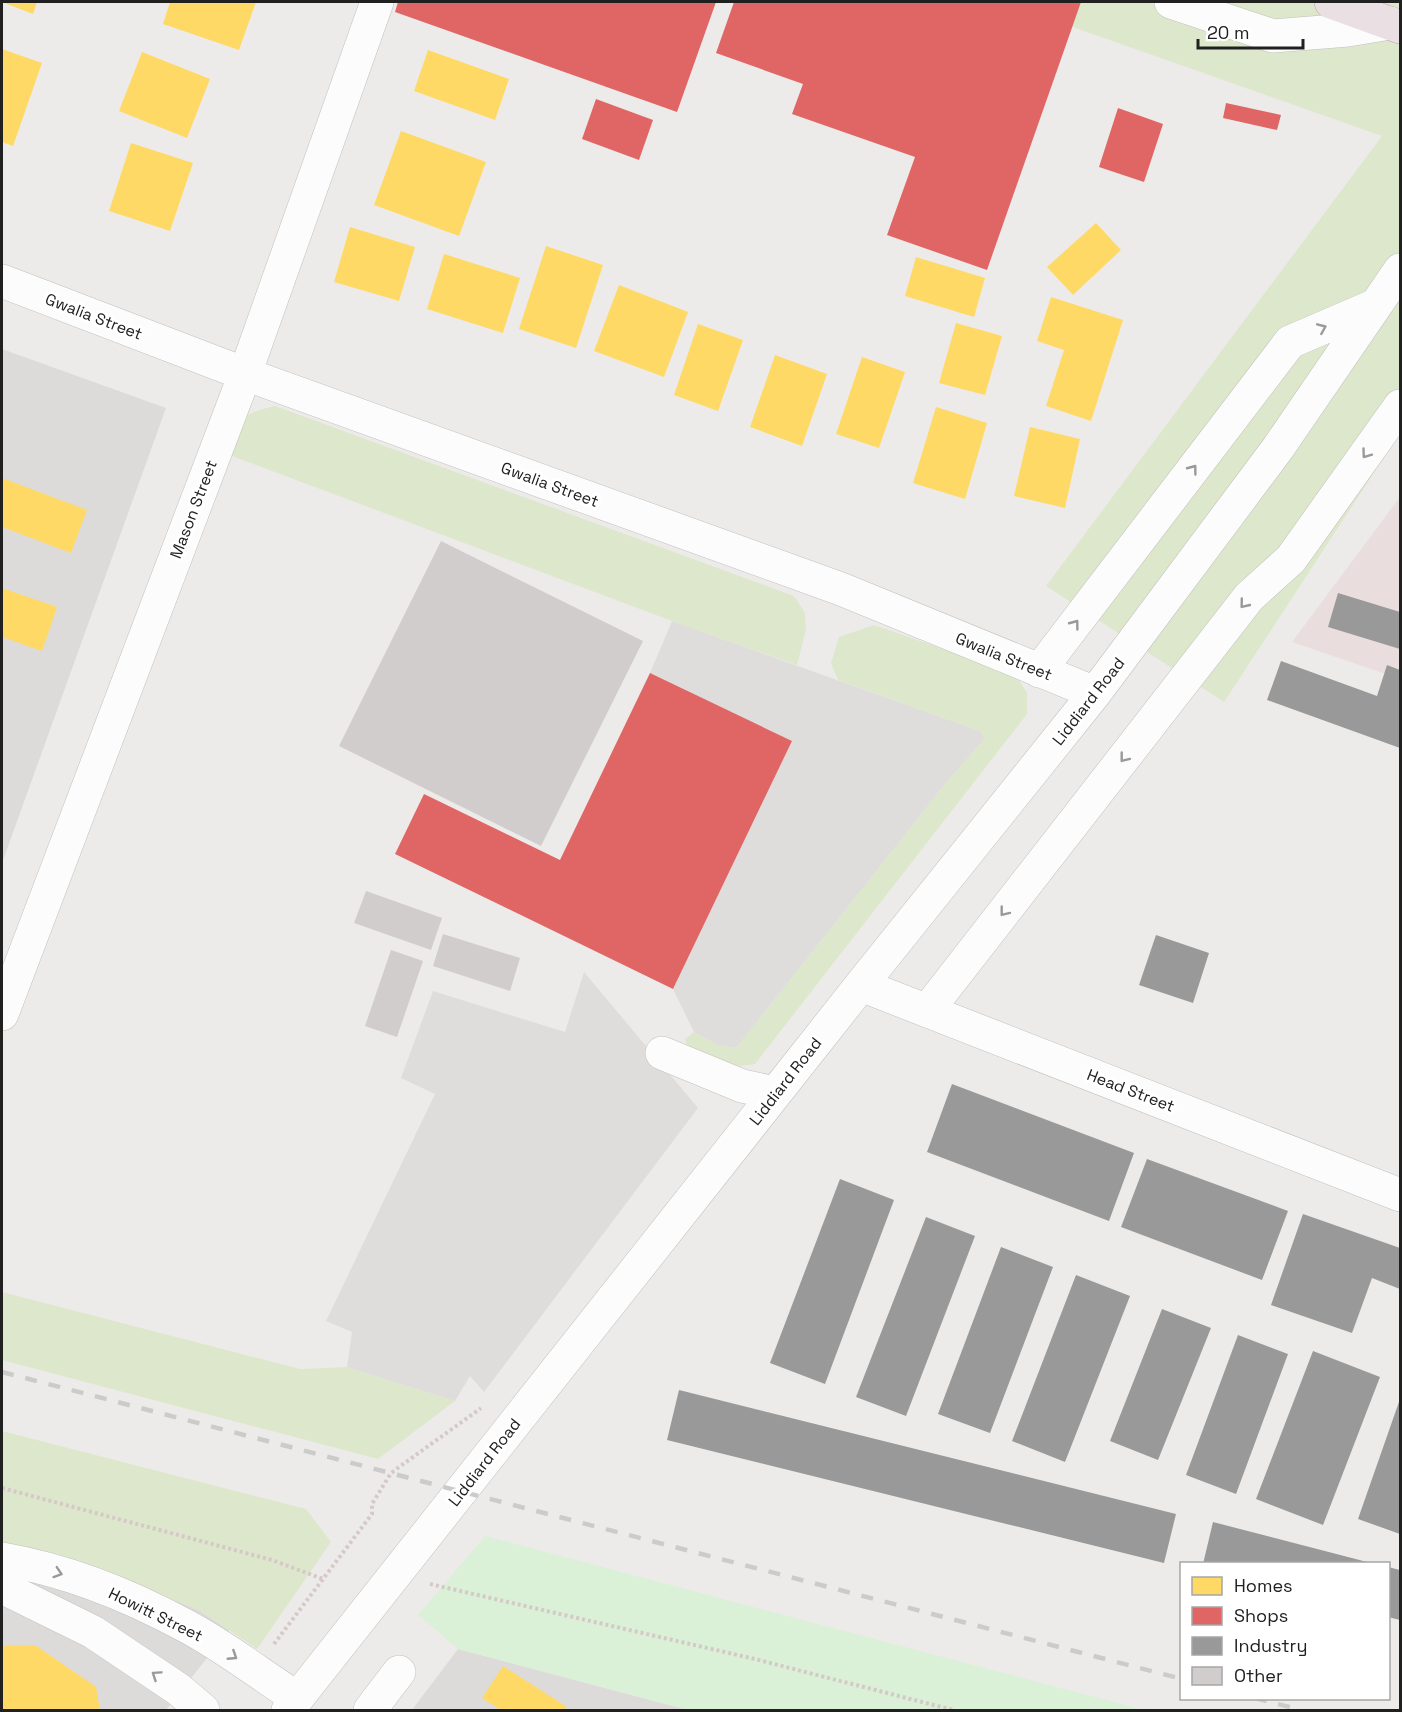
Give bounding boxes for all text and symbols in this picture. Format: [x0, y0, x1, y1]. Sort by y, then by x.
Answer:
scale bar [1198, 12, 1303, 50]
text: 20 m [1207, 21, 1250, 44]
street label: Gwalia Street [42, 288, 145, 345]
one-way arrow [1316, 323, 1327, 335]
one-way arrow [1363, 448, 1374, 459]
street label: Mason Street [165, 457, 222, 562]
street label: Gwalia Street [498, 457, 602, 512]
one-way arrow [1186, 465, 1197, 476]
one-way arrow [1240, 597, 1251, 608]
one-way arrow [1067, 620, 1078, 631]
street label: Gwalia Street [952, 628, 1055, 685]
street label: Liddiard Road [1048, 653, 1129, 749]
one-way arrow [1120, 751, 1131, 762]
one-way arrow [1000, 905, 1011, 916]
street label: Liddiard Road [745, 1033, 826, 1129]
street label: Head Street [1084, 1064, 1178, 1117]
street label: Liddiard Road [444, 1414, 525, 1510]
legend [1180, 1562, 1390, 1700]
one-way arrow [52, 1565, 63, 1578]
text: Homes [1234, 1574, 1293, 1597]
street label: Howitt Street [105, 1583, 206, 1646]
text: Shops [1234, 1604, 1288, 1627]
text: Industry [1234, 1634, 1307, 1657]
one-way arrow [227, 1649, 237, 1661]
text: Other [1234, 1664, 1283, 1687]
one-way arrow [152, 1671, 163, 1682]

